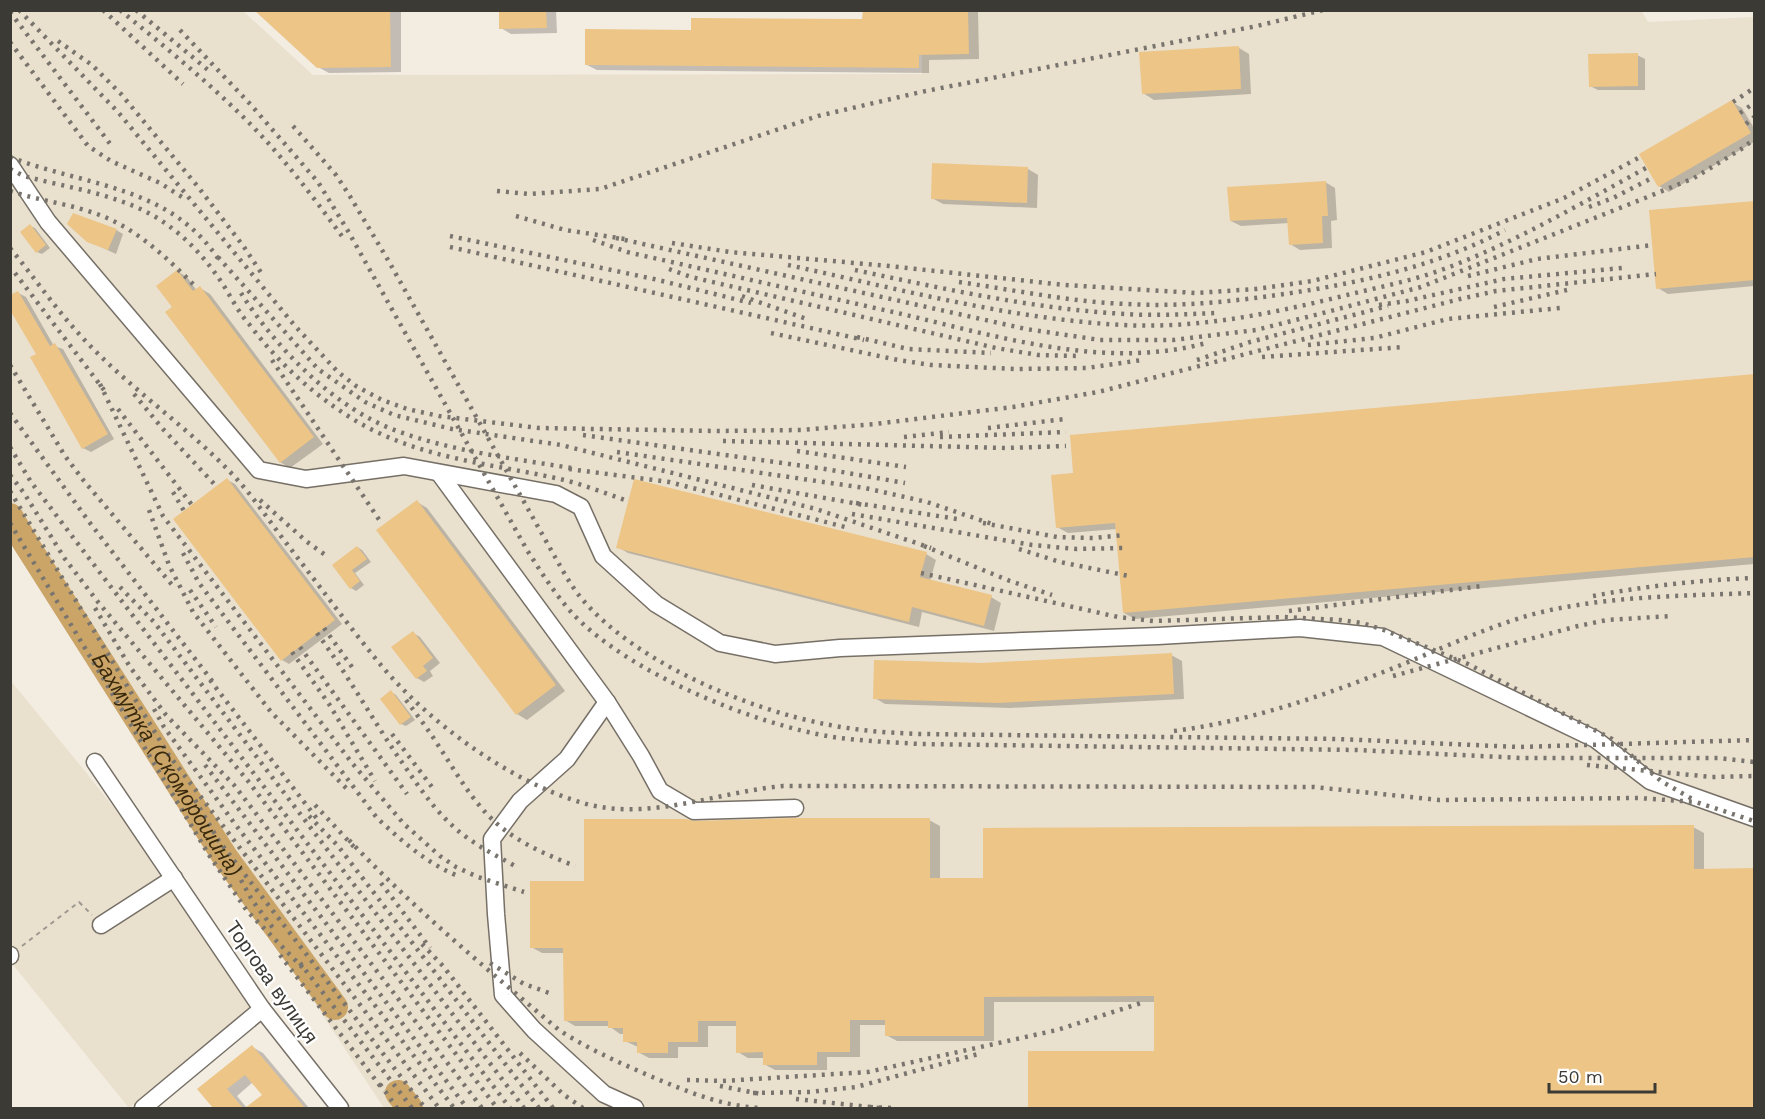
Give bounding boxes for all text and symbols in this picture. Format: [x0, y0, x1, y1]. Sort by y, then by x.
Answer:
water label: Бахмутка (Скоморошина) [87, 648, 248, 881]
street label: Торгова вулиця [221, 916, 323, 1048]
scale bar [1549, 1056, 1656, 1094]
text: 50 m [1558, 1066, 1603, 1087]

